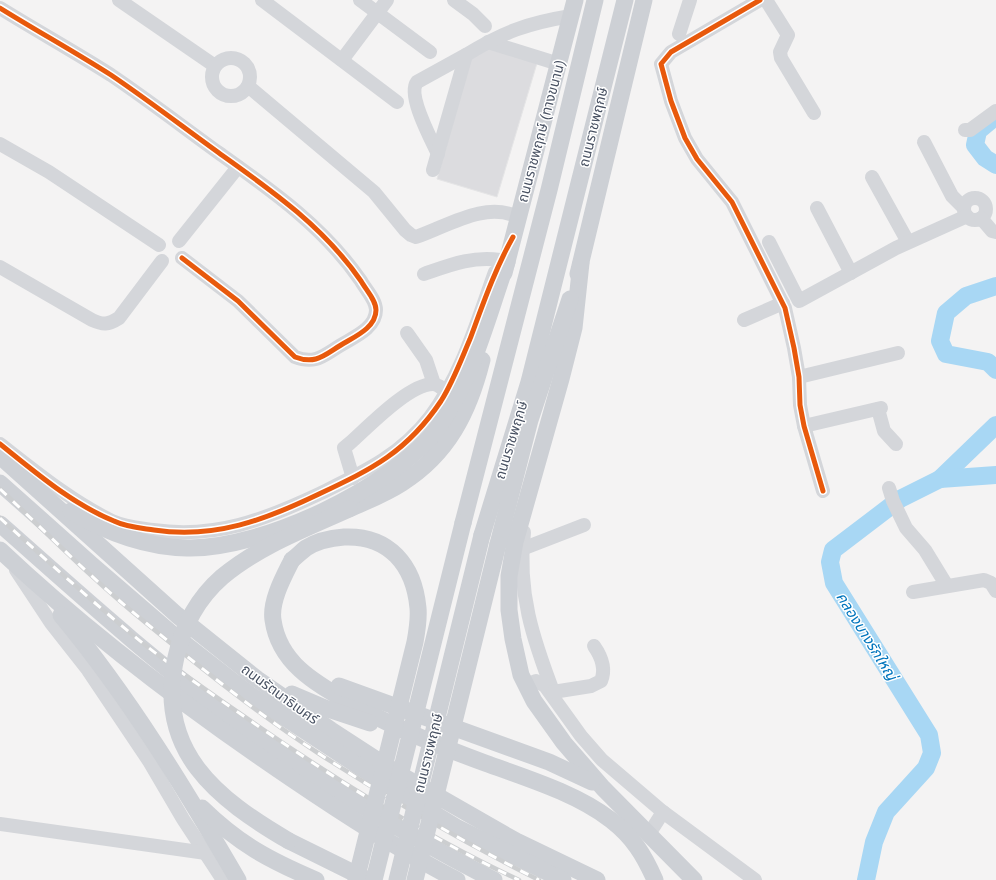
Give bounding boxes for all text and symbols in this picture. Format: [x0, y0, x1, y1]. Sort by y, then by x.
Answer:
street label: ถนนราชพฤกษ์ (ทางขนาน) [514, 58, 568, 204]
street label: ถนนราชพฤกษ์ [575, 86, 611, 168]
street label: ถนนราชพฤกษ์ [491, 399, 531, 481]
water label: คลองบางรักใหญ่ [833, 589, 902, 685]
street label: ถนนรัตนาธิเบศร์ [238, 661, 322, 728]
street label: ถนนราชพฤกษ์ [410, 712, 446, 794]

